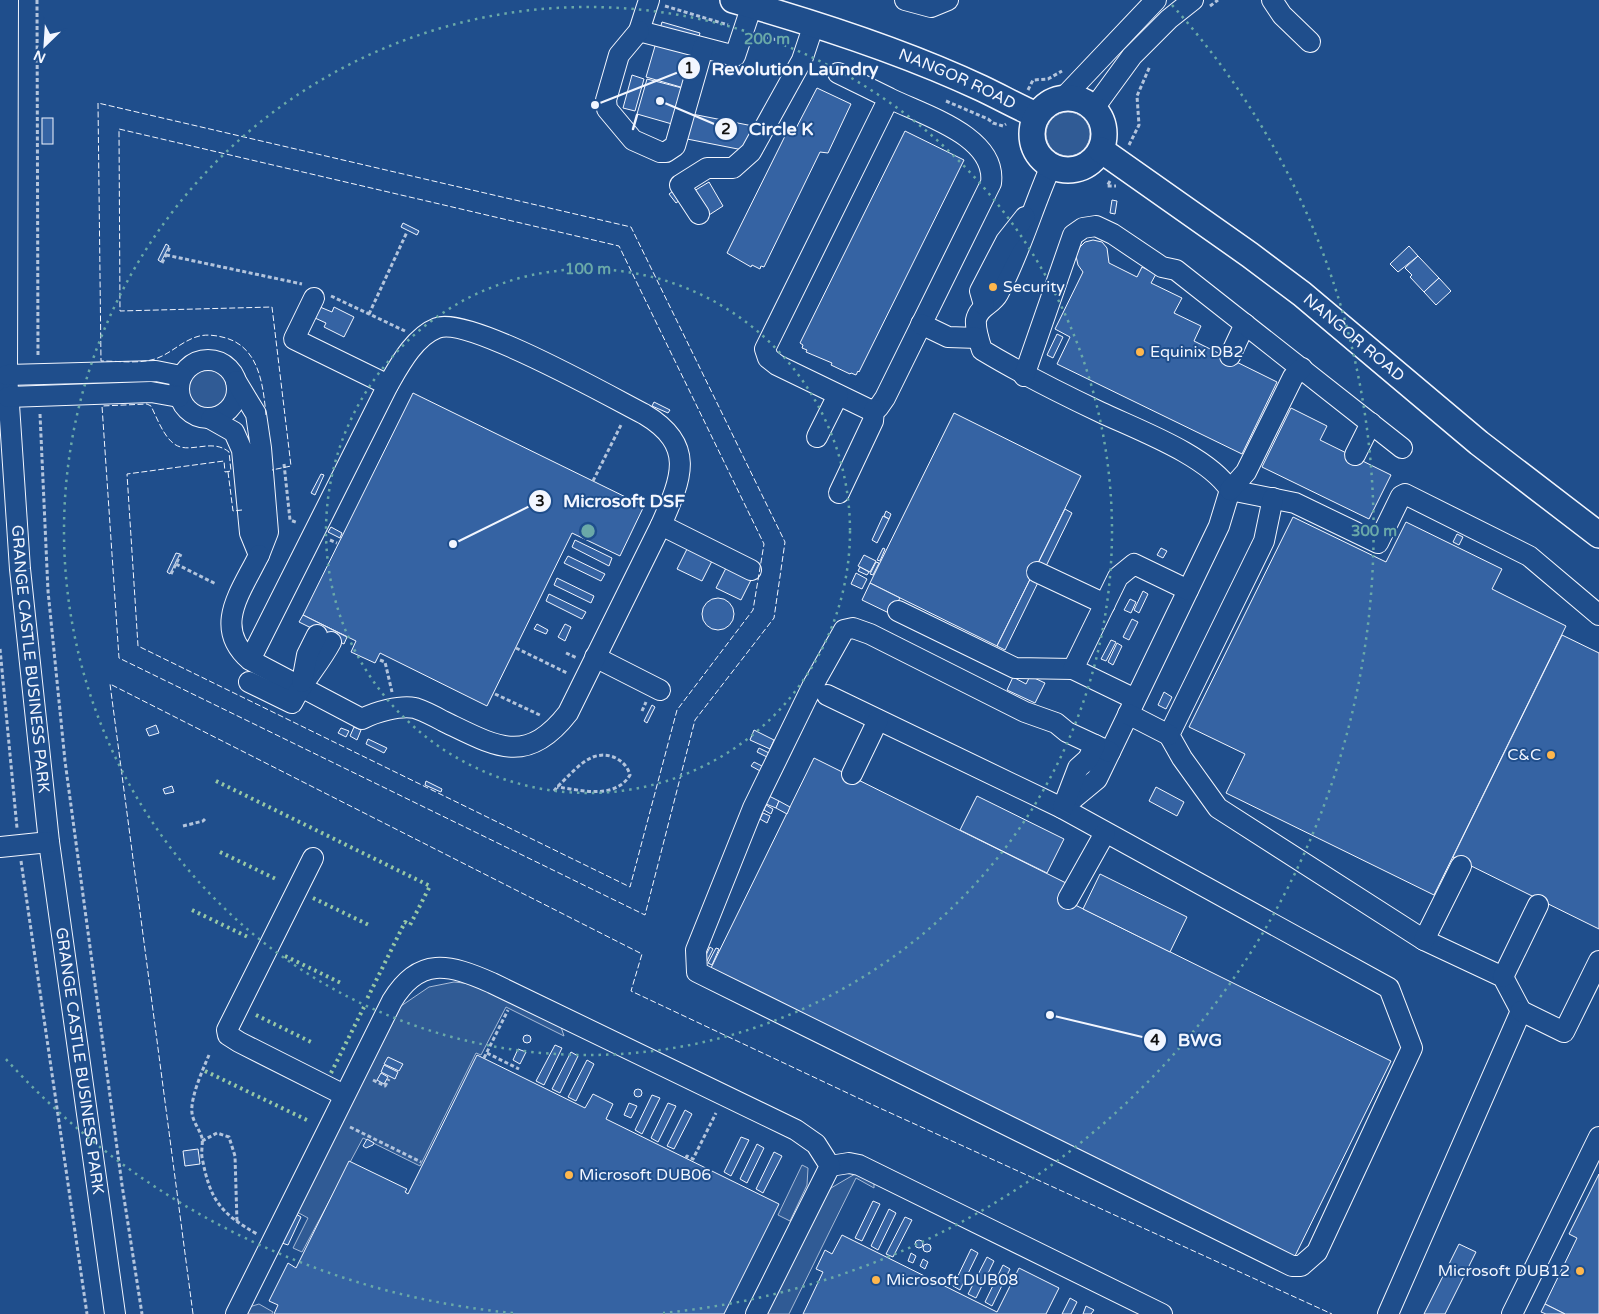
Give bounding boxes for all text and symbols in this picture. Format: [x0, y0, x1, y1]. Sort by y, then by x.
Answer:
north arrow [20, 20, 70, 70]
text: 200 m [744, 30, 790, 48]
street label: NANGOR ROAD [896, 44, 1019, 114]
text: N [31, 46, 48, 66]
callout: Revolution Laundry [676, 52, 888, 85]
text: Revolution Laundry [712, 58, 879, 80]
text: 1 [684, 59, 694, 77]
callout: Circle K [713, 112, 823, 145]
text: Circle K [749, 118, 813, 140]
text: 2 [721, 120, 731, 138]
text: 100 m [565, 260, 611, 278]
place label: Security [1003, 277, 1065, 297]
marker: Security [987, 281, 999, 293]
street label: NANGOR ROAD [1299, 289, 1409, 386]
place label: Equinix DB2 [1150, 342, 1244, 362]
marker: Equinix DB2 [1134, 346, 1146, 358]
callout: Microsoft DSF [528, 484, 695, 517]
text: Microsoft DSF [563, 490, 685, 512]
text: 3 [535, 492, 545, 510]
centre of rings [579, 522, 597, 540]
text: 300 m [1351, 522, 1397, 540]
street label: GRANGE CASTLE BUSINESS PARK [7, 524, 54, 794]
place label: C&C [1507, 745, 1541, 765]
marker: C&C [1545, 749, 1557, 761]
street label: GRANGE CASTLE BUSINESS PARK [51, 926, 108, 1196]
callout: BWG [1143, 1023, 1232, 1056]
text: BWG [1178, 1029, 1222, 1051]
text: 4 [1150, 1031, 1160, 1049]
place label: Microsoft DUB06 [579, 1165, 711, 1185]
marker: Microsoft DUB06 [563, 1169, 575, 1181]
place label: Microsoft DUB12 [1438, 1261, 1570, 1281]
marker: Microsoft DUB12 [1574, 1265, 1586, 1277]
place label: Microsoft DUB08 [886, 1270, 1018, 1290]
marker: Microsoft DUB08 [870, 1274, 882, 1286]

